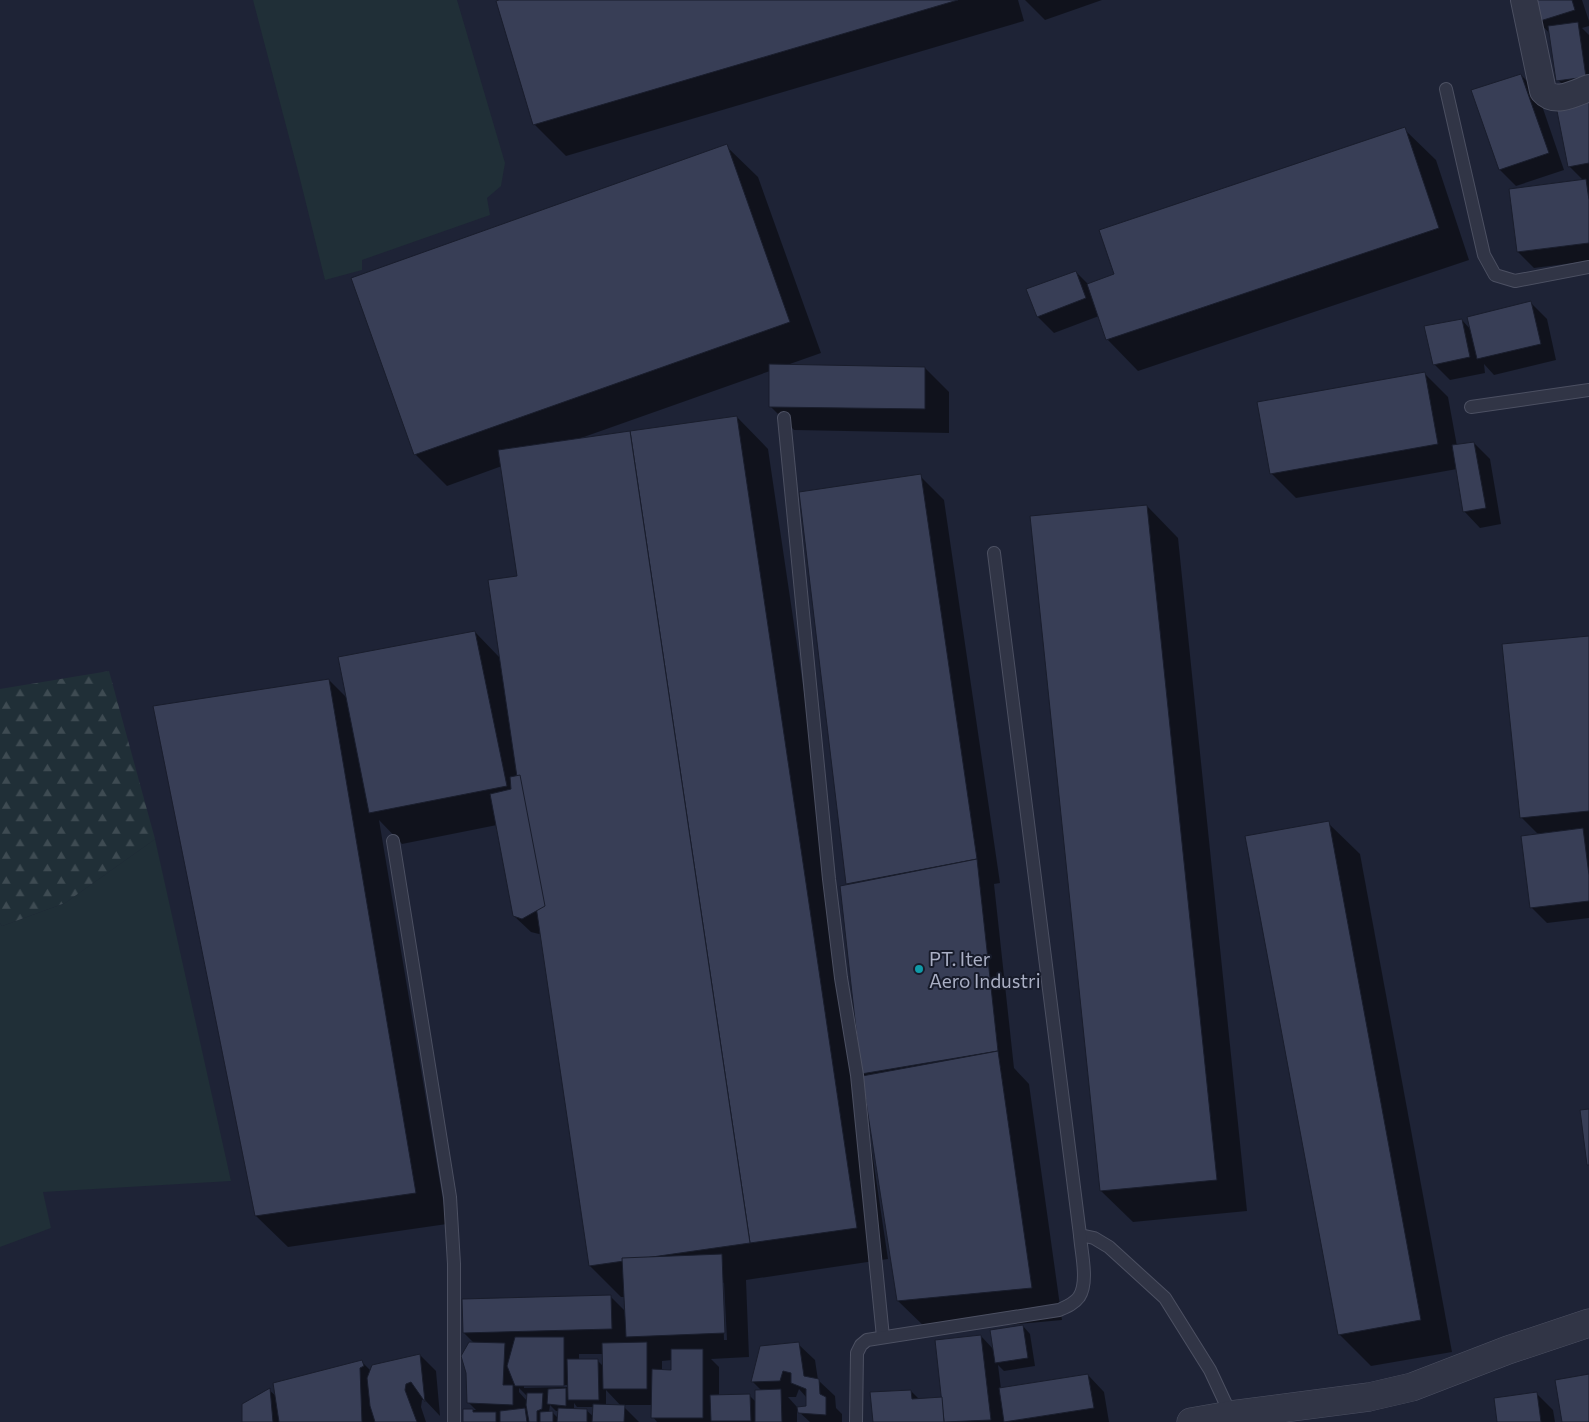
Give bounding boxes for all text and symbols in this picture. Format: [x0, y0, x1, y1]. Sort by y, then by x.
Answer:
place label: PT. Iter Aero Industri [929, 947, 1041, 992]
marker: PT. Iter Aero Industri [913, 963, 925, 975]

